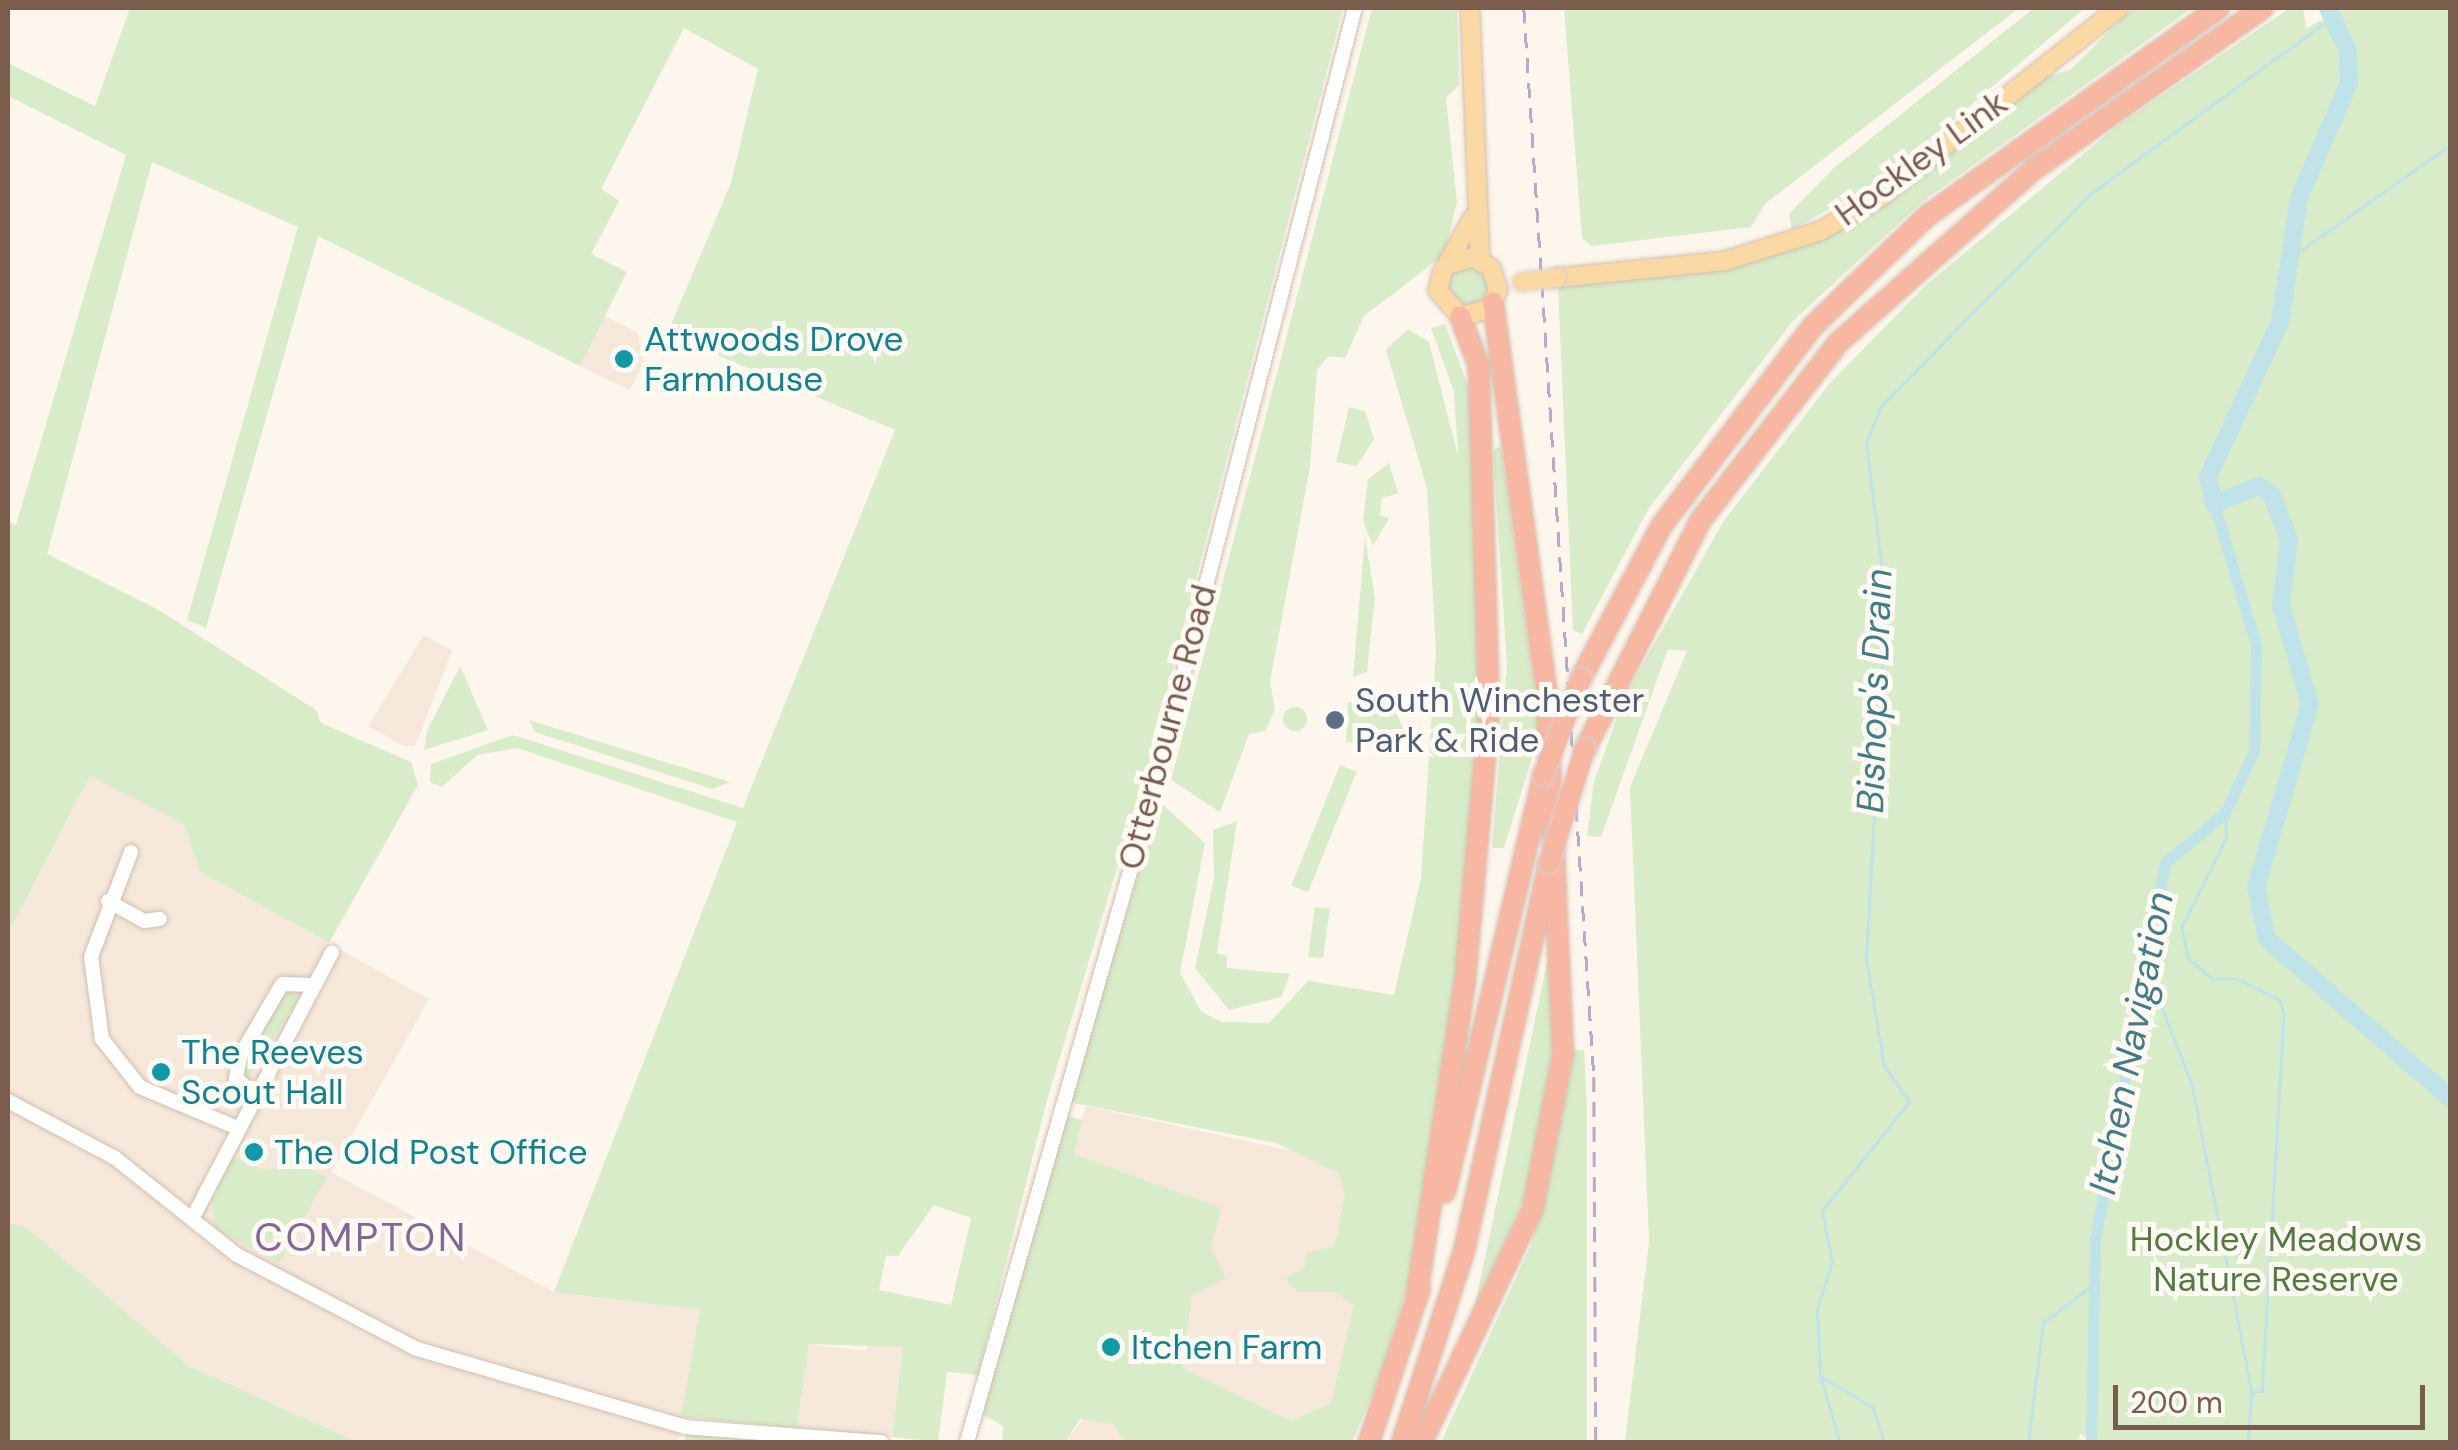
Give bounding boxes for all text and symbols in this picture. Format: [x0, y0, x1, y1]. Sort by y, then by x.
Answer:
street label: Hockley Link [1827, 81, 2015, 235]
place label: Attwoods Drove Farmhouse [644, 318, 903, 400]
marker: Attwoods Drove Farmhouse [613, 348, 635, 370]
water label: Bishop's Drain [1848, 568, 1902, 814]
street label: Otterbourne Road [1109, 580, 1225, 874]
place label: South Winchester Park & Ride [1355, 679, 1645, 761]
marker: South Winchester Park & Ride [1324, 709, 1346, 731]
water label: Itchen Navigation [2080, 888, 2184, 1198]
place label: The Reeves Scout Hall [181, 1031, 364, 1113]
marker: The Reeves Scout Hall [150, 1061, 172, 1083]
place label: The Old Post Office [274, 1131, 588, 1173]
marker: The Old Post Office [243, 1141, 265, 1163]
district label: COMPTON [254, 1213, 468, 1261]
park label: Hockley Meadows Nature Reserve [2130, 1218, 2422, 1300]
place label: Itchen Farm [1131, 1326, 1323, 1368]
marker: Itchen Farm [1100, 1336, 1122, 1358]
scale bar [2118, 1365, 2430, 1427]
text: 200 m [2130, 1383, 2223, 1422]

